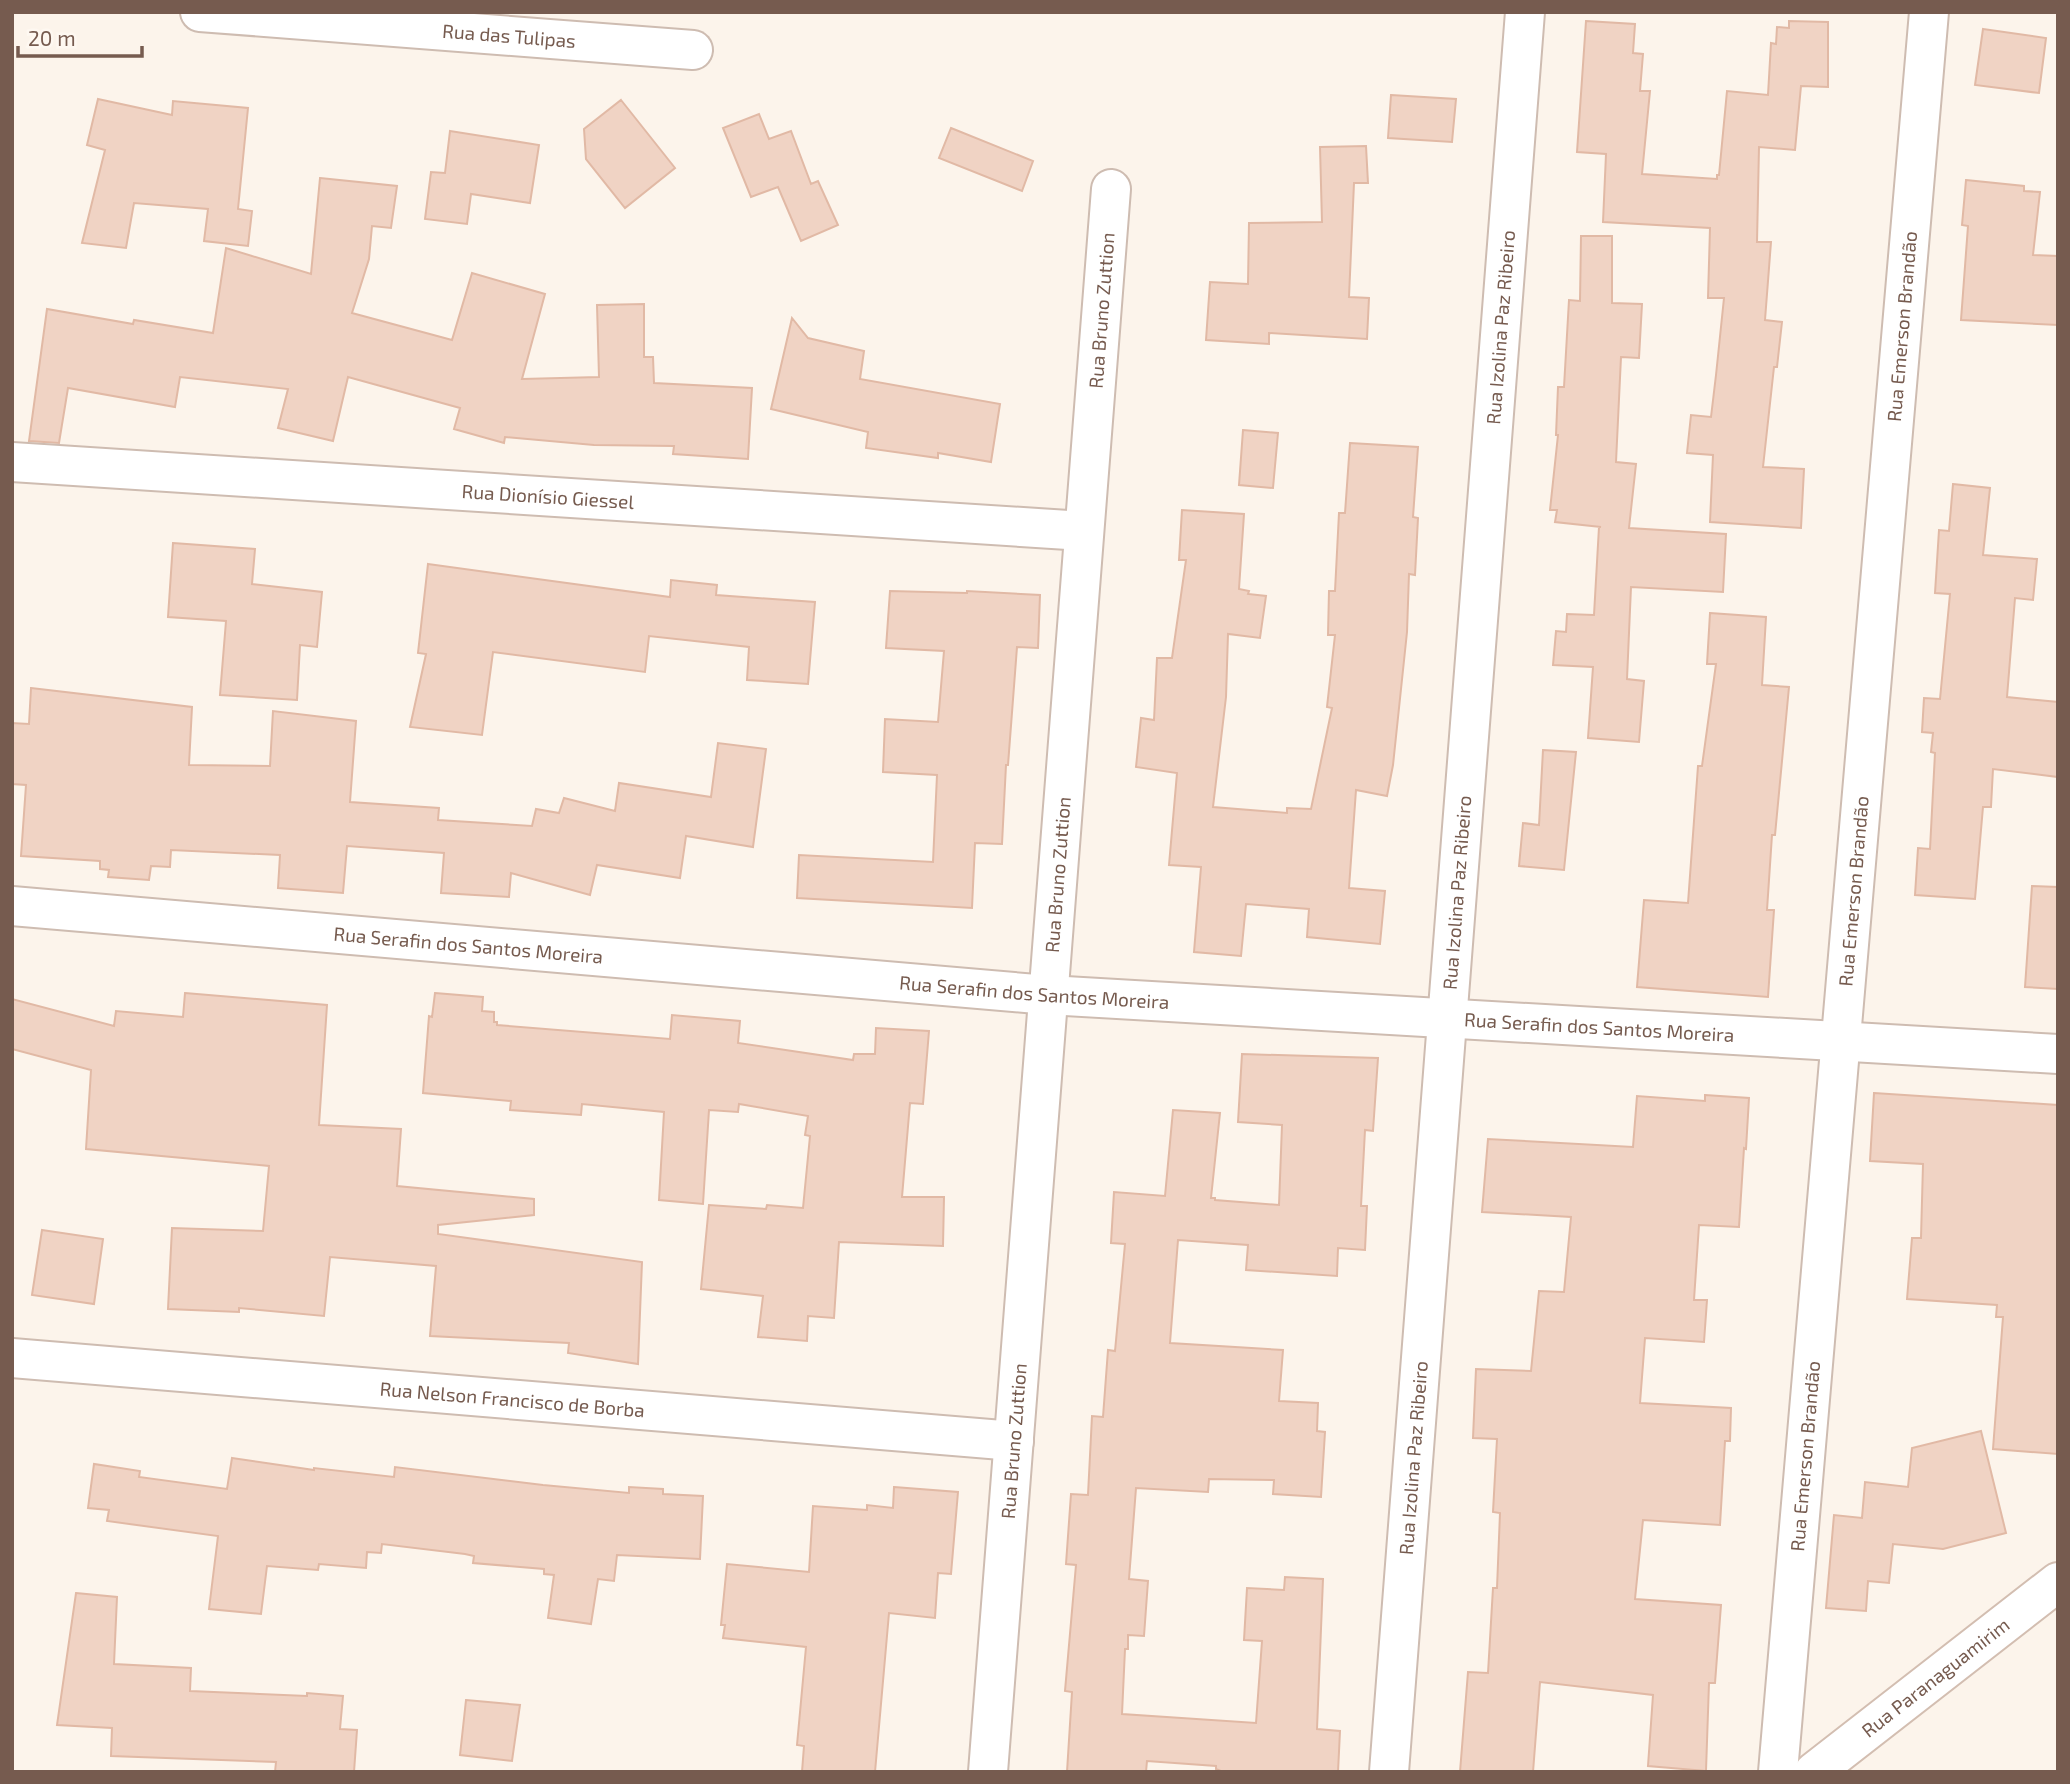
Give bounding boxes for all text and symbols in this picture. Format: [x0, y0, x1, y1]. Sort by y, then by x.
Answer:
scale bar [18, 14, 142, 58]
street label: Rua das Tulipas [442, 19, 577, 52]
text: 20 m [28, 25, 76, 50]
street label: Rua Izolina Paz Ribeiro [1481, 229, 1519, 425]
street label: Rua Emerson Brandão [1882, 230, 1921, 422]
street label: Rua Bruno Zuttion [1084, 232, 1119, 389]
street label: Rua Dionísio Giessel [461, 479, 635, 513]
street label: Rua Izolina Paz Ribeiro [1437, 795, 1475, 991]
street label: Rua Emerson Brandão [1833, 795, 1873, 987]
street label: Rua Bruno Zuttion [1040, 796, 1075, 953]
street label: Rua Serafin dos Santos Moreira [333, 922, 604, 968]
street label: Rua Serafin dos Santos Moreira [899, 970, 1170, 1013]
street label: Rua Serafin dos Santos Moreira [1464, 1007, 1735, 1046]
street label: Rua Izolina Paz Ribeiro [1394, 1360, 1432, 1556]
street label: Rua Emerson Brandão [1785, 1360, 1824, 1552]
street label: Rua Bruno Zuttion [996, 1362, 1031, 1520]
street label: Rua Nelson Francisco de Borba [379, 1377, 646, 1421]
street label: Rua Paranaguamirim [1857, 1612, 2014, 1742]

